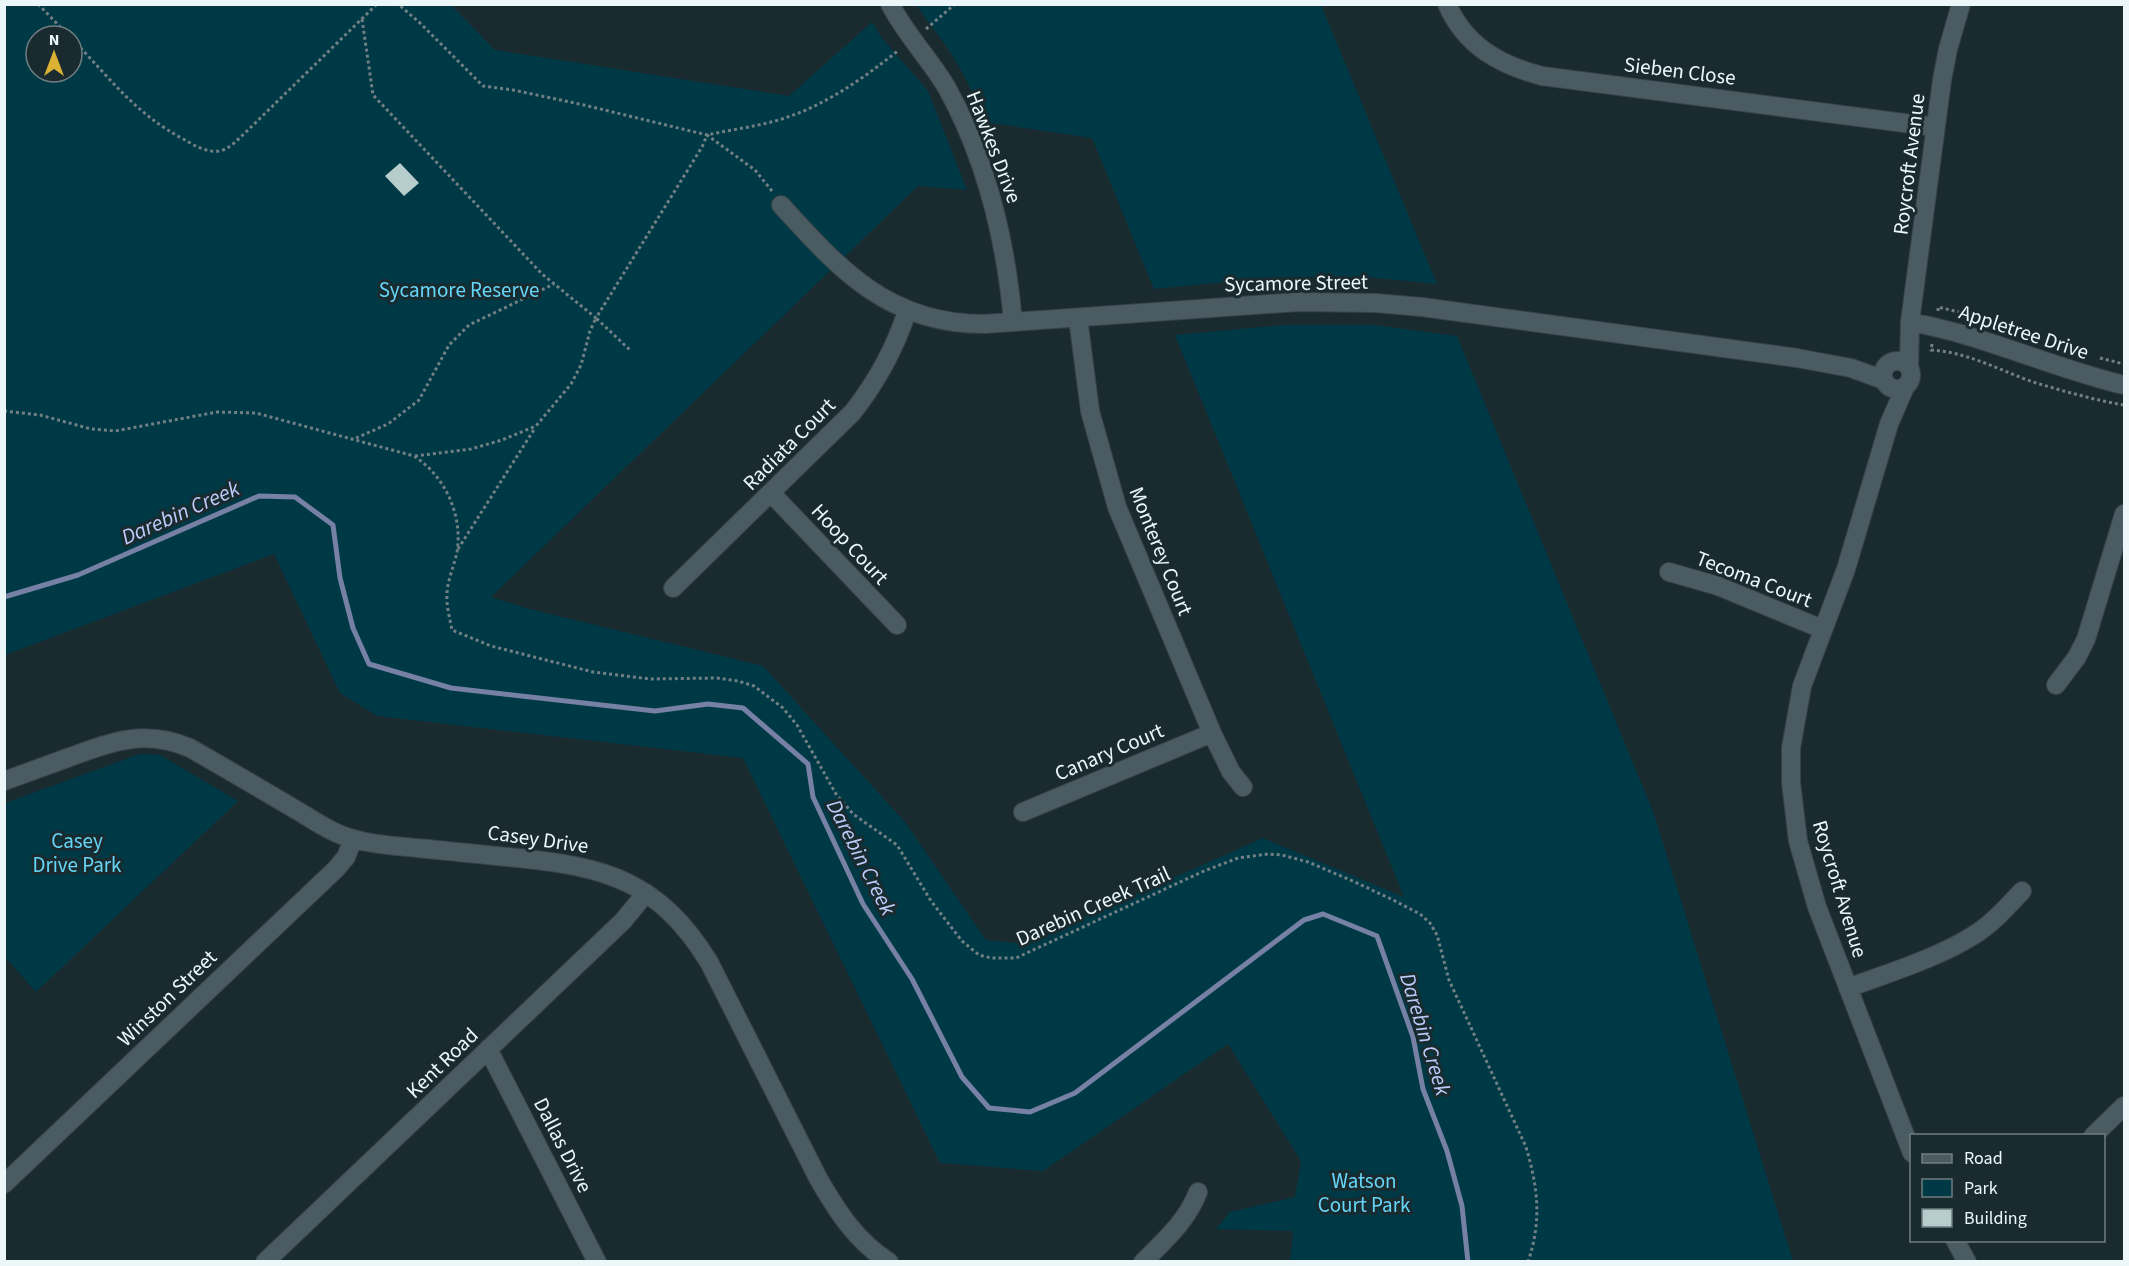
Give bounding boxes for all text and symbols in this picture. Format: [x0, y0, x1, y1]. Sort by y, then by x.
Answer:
north arrow [24, 24, 84, 84]
text: N [49, 29, 59, 51]
street label: Sieben Close [1622, 49, 1738, 93]
street label: Hawkes Drive [959, 86, 1029, 208]
street label: Roycroft Avenue [1885, 92, 1933, 236]
street label: Sycamore Street [1224, 267, 1368, 299]
park label: Sycamore Reserve [379, 275, 539, 305]
street label: Appletree Drive [1955, 297, 2093, 367]
street label: Radiata Court [736, 391, 842, 497]
water label: Darebin Creek [116, 472, 245, 553]
street label: Monterey Court [1122, 482, 1200, 620]
street label: Hoop Court [804, 497, 896, 591]
street label: Tecoma Court [1692, 543, 1816, 615]
street label: Canary Court [1050, 716, 1168, 788]
water label: Darebin Creek [818, 794, 904, 922]
street label: Casey Drive [486, 817, 590, 861]
street label: Roycroft Avenue [1805, 817, 1875, 961]
park label: Casey Drive Park [33, 826, 122, 880]
street label: Darebin Creek Trail [1011, 859, 1175, 953]
street label: Winston Street [111, 943, 223, 1053]
water label: Darebin Creek [1391, 969, 1459, 1100]
street label: Kent Road [399, 1021, 485, 1105]
street label: Dallas Drive [526, 1092, 600, 1198]
legend [1910, 1134, 2105, 1242]
text: Road [1964, 1146, 2003, 1171]
park label: Watson Court Park [1318, 1166, 1411, 1220]
text: Park [1964, 1176, 1998, 1201]
text: Building [1964, 1206, 2027, 1231]

